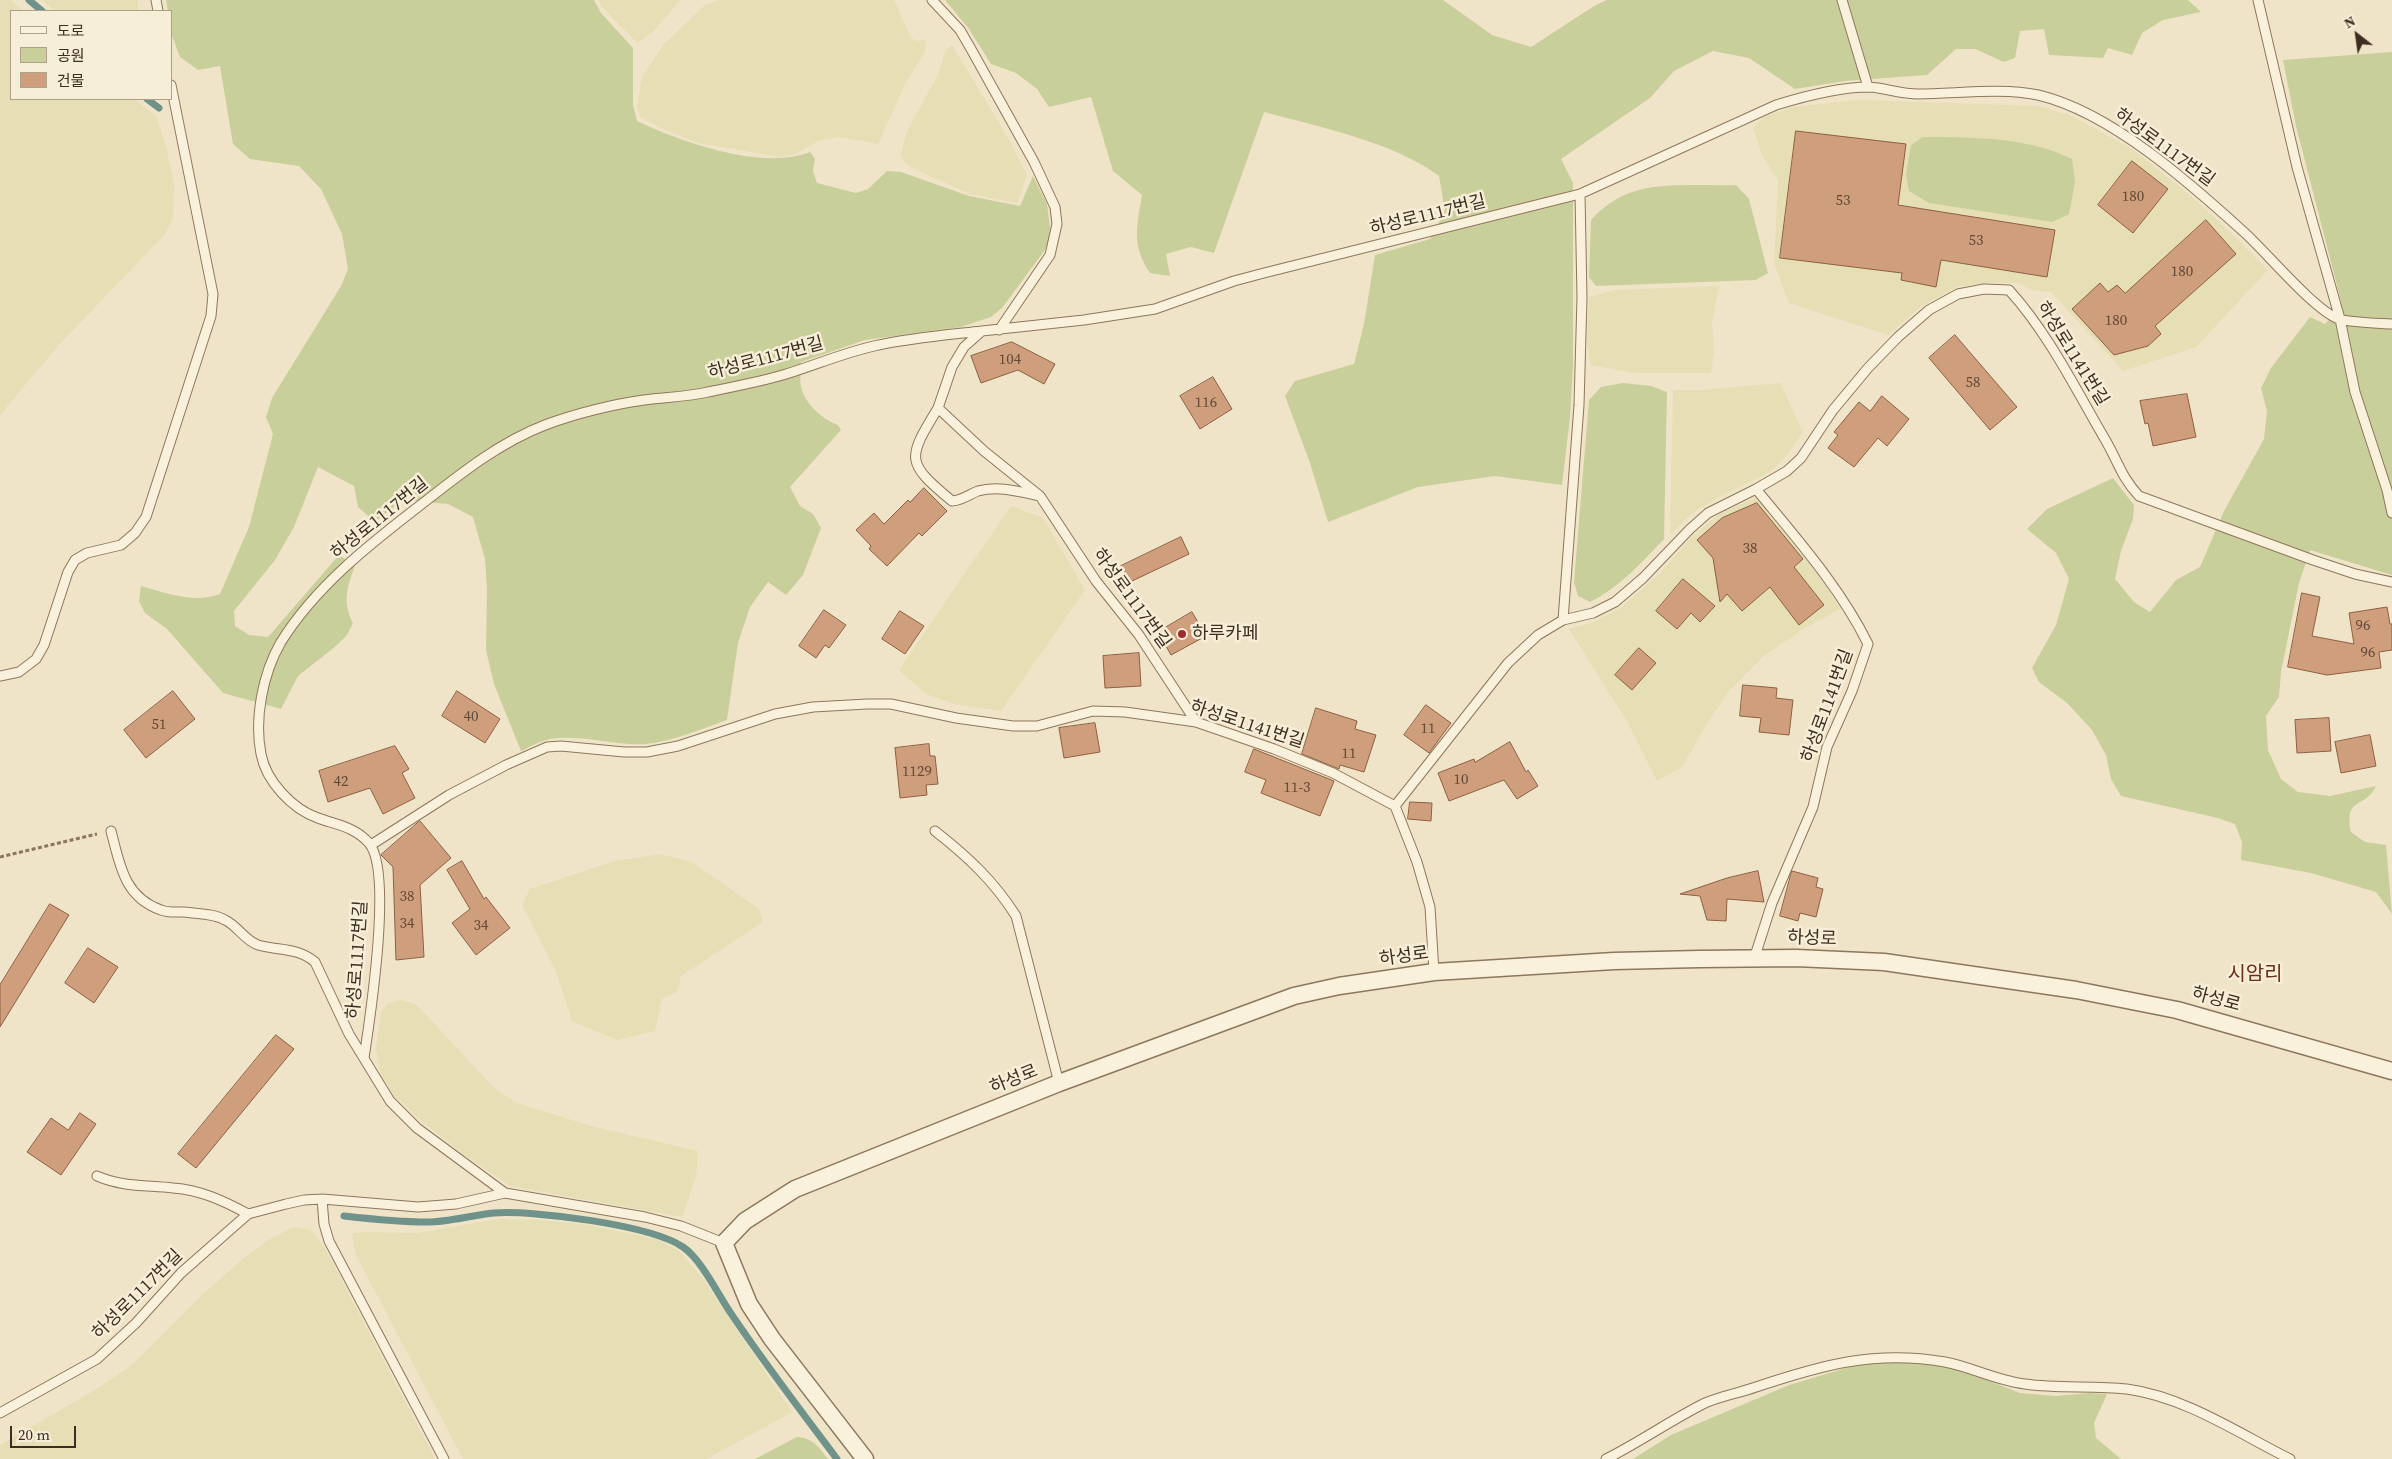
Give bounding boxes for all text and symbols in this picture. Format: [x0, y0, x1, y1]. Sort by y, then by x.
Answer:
legend [10, 10, 172, 100]
north arrow [2332, 10, 2382, 60]
text: N [2340, 11, 2359, 33]
text: 도로 [57, 20, 85, 41]
text: 공원 [57, 45, 85, 66]
text: 건물 [57, 70, 85, 91]
street label: 하성로1117번길 [2110, 104, 2218, 192]
house number: 180 [2122, 188, 2144, 206]
street label: 하성로1117번길 [1368, 191, 1488, 241]
house number: 53 [1836, 192, 1850, 210]
house number: 53 [1969, 232, 1983, 250]
house number: 180 [2171, 263, 2193, 281]
street label: 하성로1141번길 [2031, 298, 2113, 410]
house number: 180 [2105, 312, 2127, 330]
street label: 하성로1117번길 [706, 333, 826, 385]
house number: 104 [999, 351, 1021, 369]
house number: 58 [1966, 374, 1980, 392]
house number: 116 [1195, 394, 1217, 412]
street label: 하성로1117번길 [327, 473, 433, 565]
house number: 38 [1743, 540, 1757, 558]
street label: 하성로1117번길 [1087, 545, 1175, 653]
house number: 96 [2356, 617, 2370, 635]
place label: 하루카페 [1192, 623, 1258, 645]
marker: 하루카페 [1176, 628, 1188, 640]
house number: 96 [2361, 644, 2375, 662]
street label: 하성로1141번길 [1798, 646, 1858, 766]
street label: 하성로1141번길 [1187, 696, 1307, 754]
house number: 40 [464, 708, 478, 726]
house number: 51 [152, 716, 166, 734]
house number: 11 [1421, 720, 1435, 738]
house number: 11 [1342, 745, 1356, 763]
house number: 1129 [902, 763, 932, 781]
house number: 10 [1454, 771, 1468, 789]
house number: 42 [334, 773, 348, 791]
house number: 11-3 [1283, 779, 1311, 797]
house number: 38 [400, 888, 414, 906]
street label: 하성로1117번길 [343, 900, 373, 1020]
house number: 34 [400, 915, 414, 933]
house number: 34 [474, 917, 488, 935]
street label: 하성로 [1787, 927, 1837, 951]
street label: 하성로 [1378, 943, 1430, 971]
district label: 시암리 [2227, 963, 2283, 987]
street label: 하성로 [2189, 983, 2243, 1017]
street label: 하성로 [987, 1061, 1041, 1099]
street label: 하성로1117번길 [88, 1245, 188, 1345]
scale bar [12, 1416, 79, 1448]
text: 20 m [18, 1424, 50, 1445]

